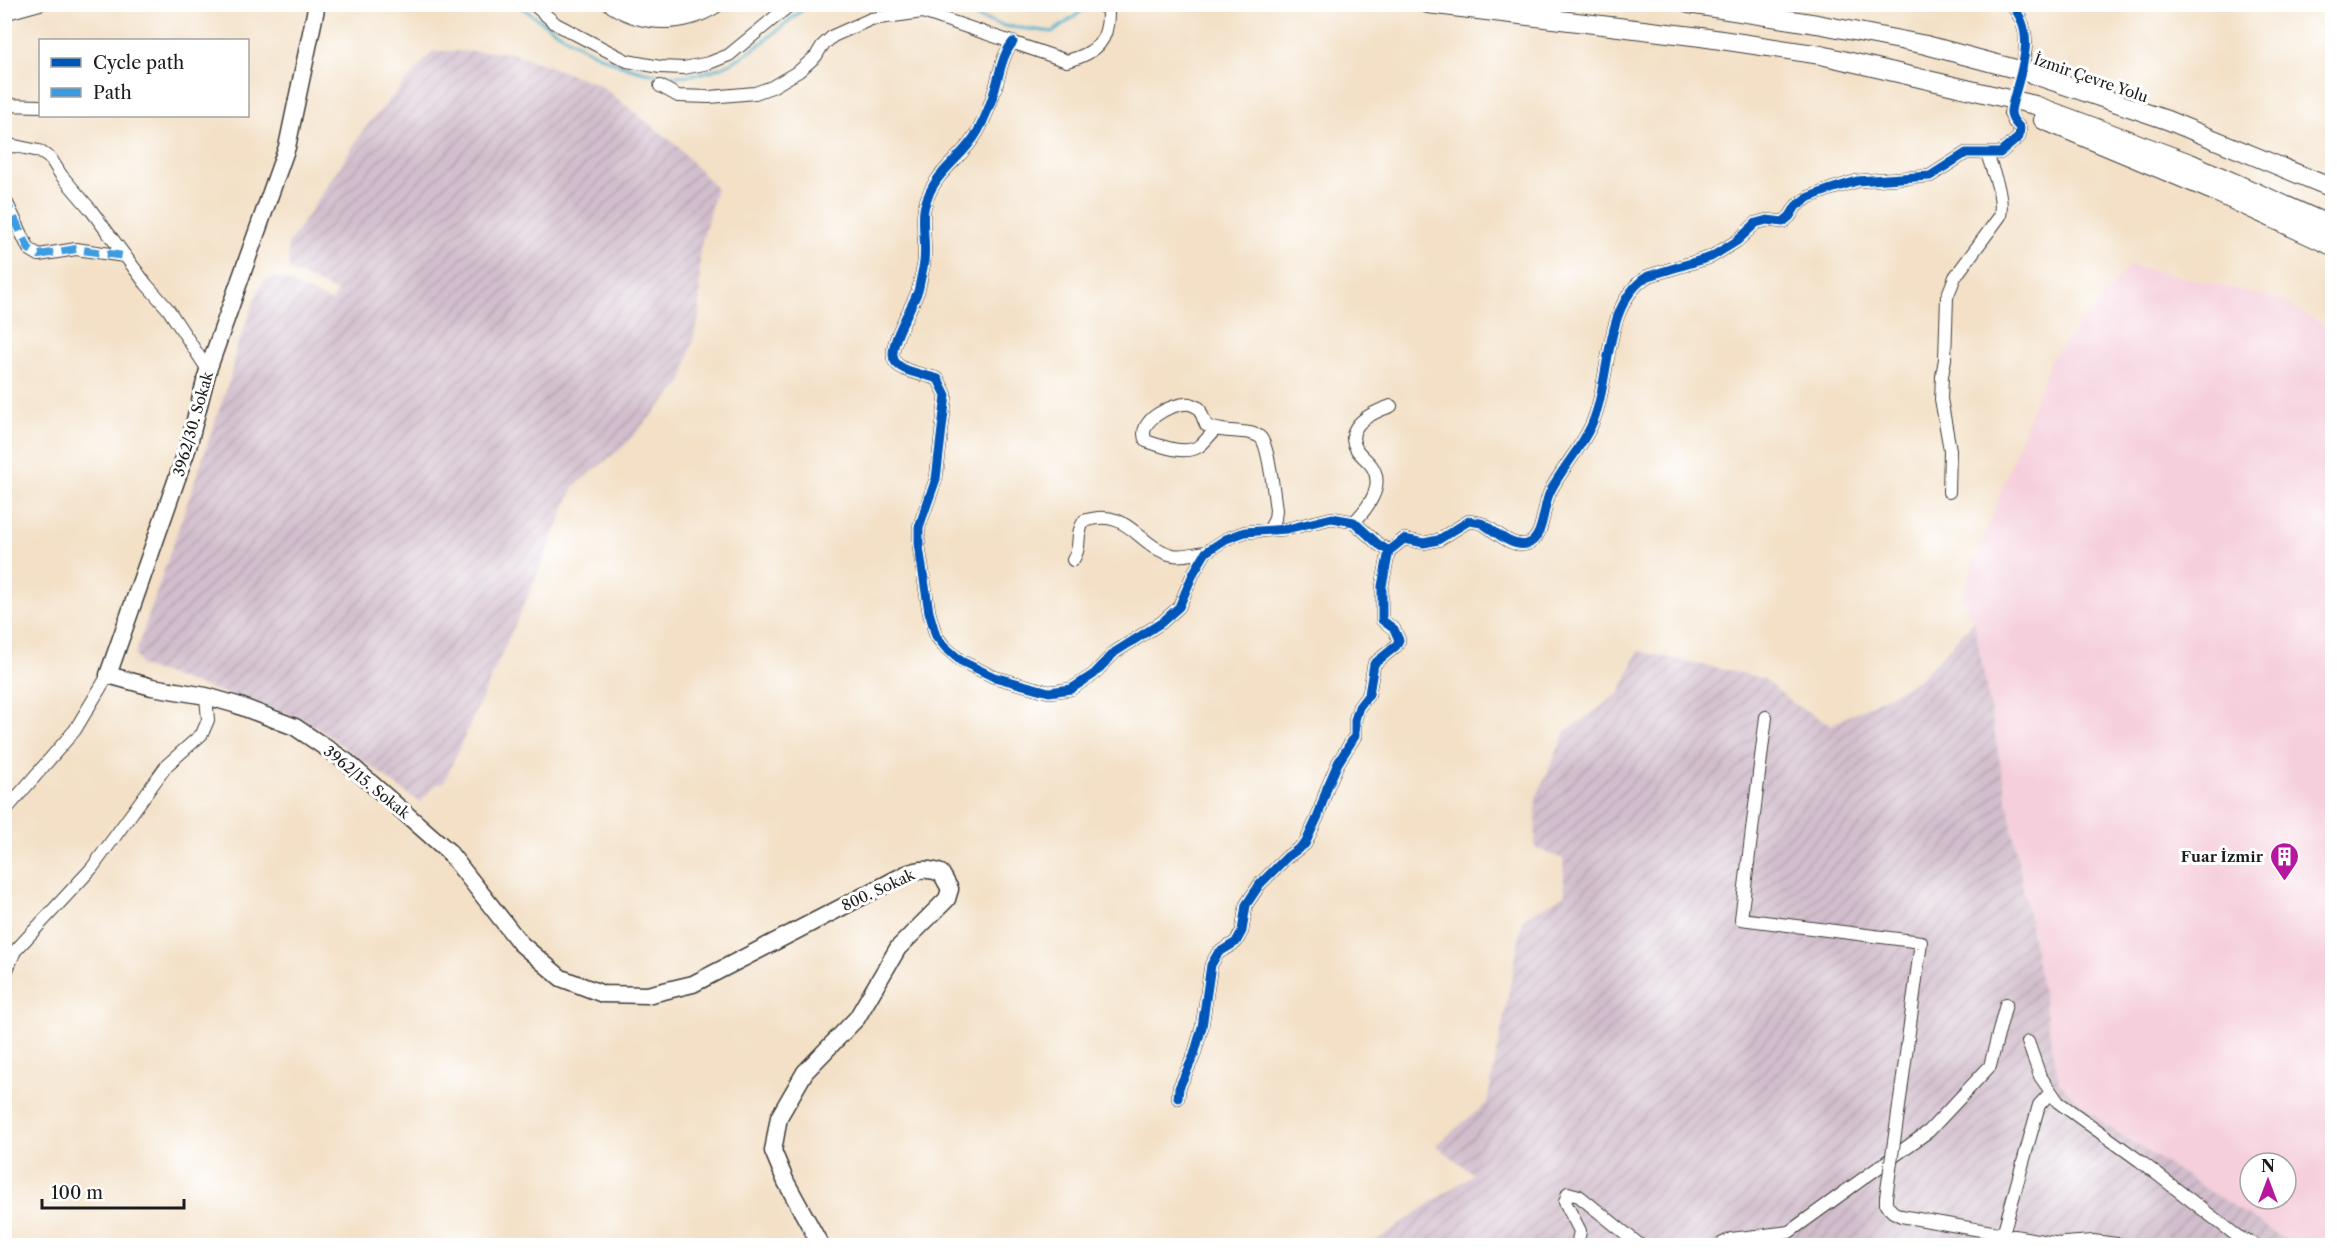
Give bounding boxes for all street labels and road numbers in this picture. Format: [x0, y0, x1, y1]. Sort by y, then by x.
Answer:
street label: İzmir Çevre Yolu [2031, 50, 2151, 106]
street label: 3962/30. Sokak [169, 368, 217, 479]
street label: 3962/15. Sokak [320, 741, 415, 823]
street label: 800. Sokak [838, 864, 919, 915]

